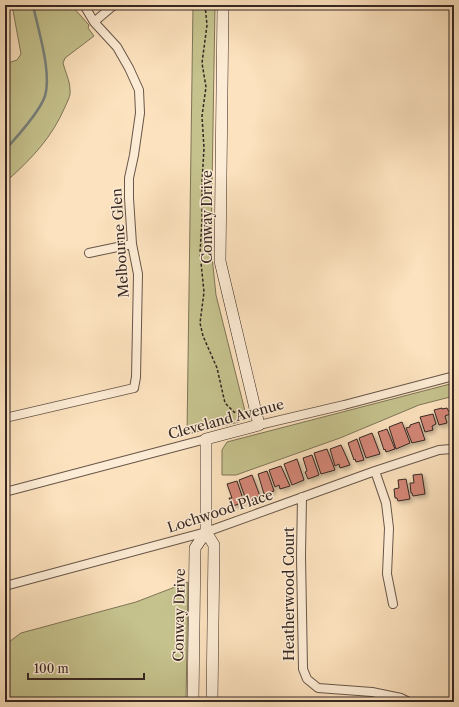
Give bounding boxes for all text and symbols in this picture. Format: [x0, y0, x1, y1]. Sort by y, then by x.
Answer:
street label: Conway Drive [198, 170, 216, 264]
street label: Melbourne Glen [107, 187, 133, 298]
street label: Cleveland Avenue [166, 395, 286, 443]
street label: Lochwood Place [165, 485, 275, 537]
street label: Heatherwood Court [280, 527, 298, 661]
street label: Conway Drive [169, 568, 189, 662]
scale bar [28, 655, 144, 681]
text: 100 m [34, 661, 69, 676]

